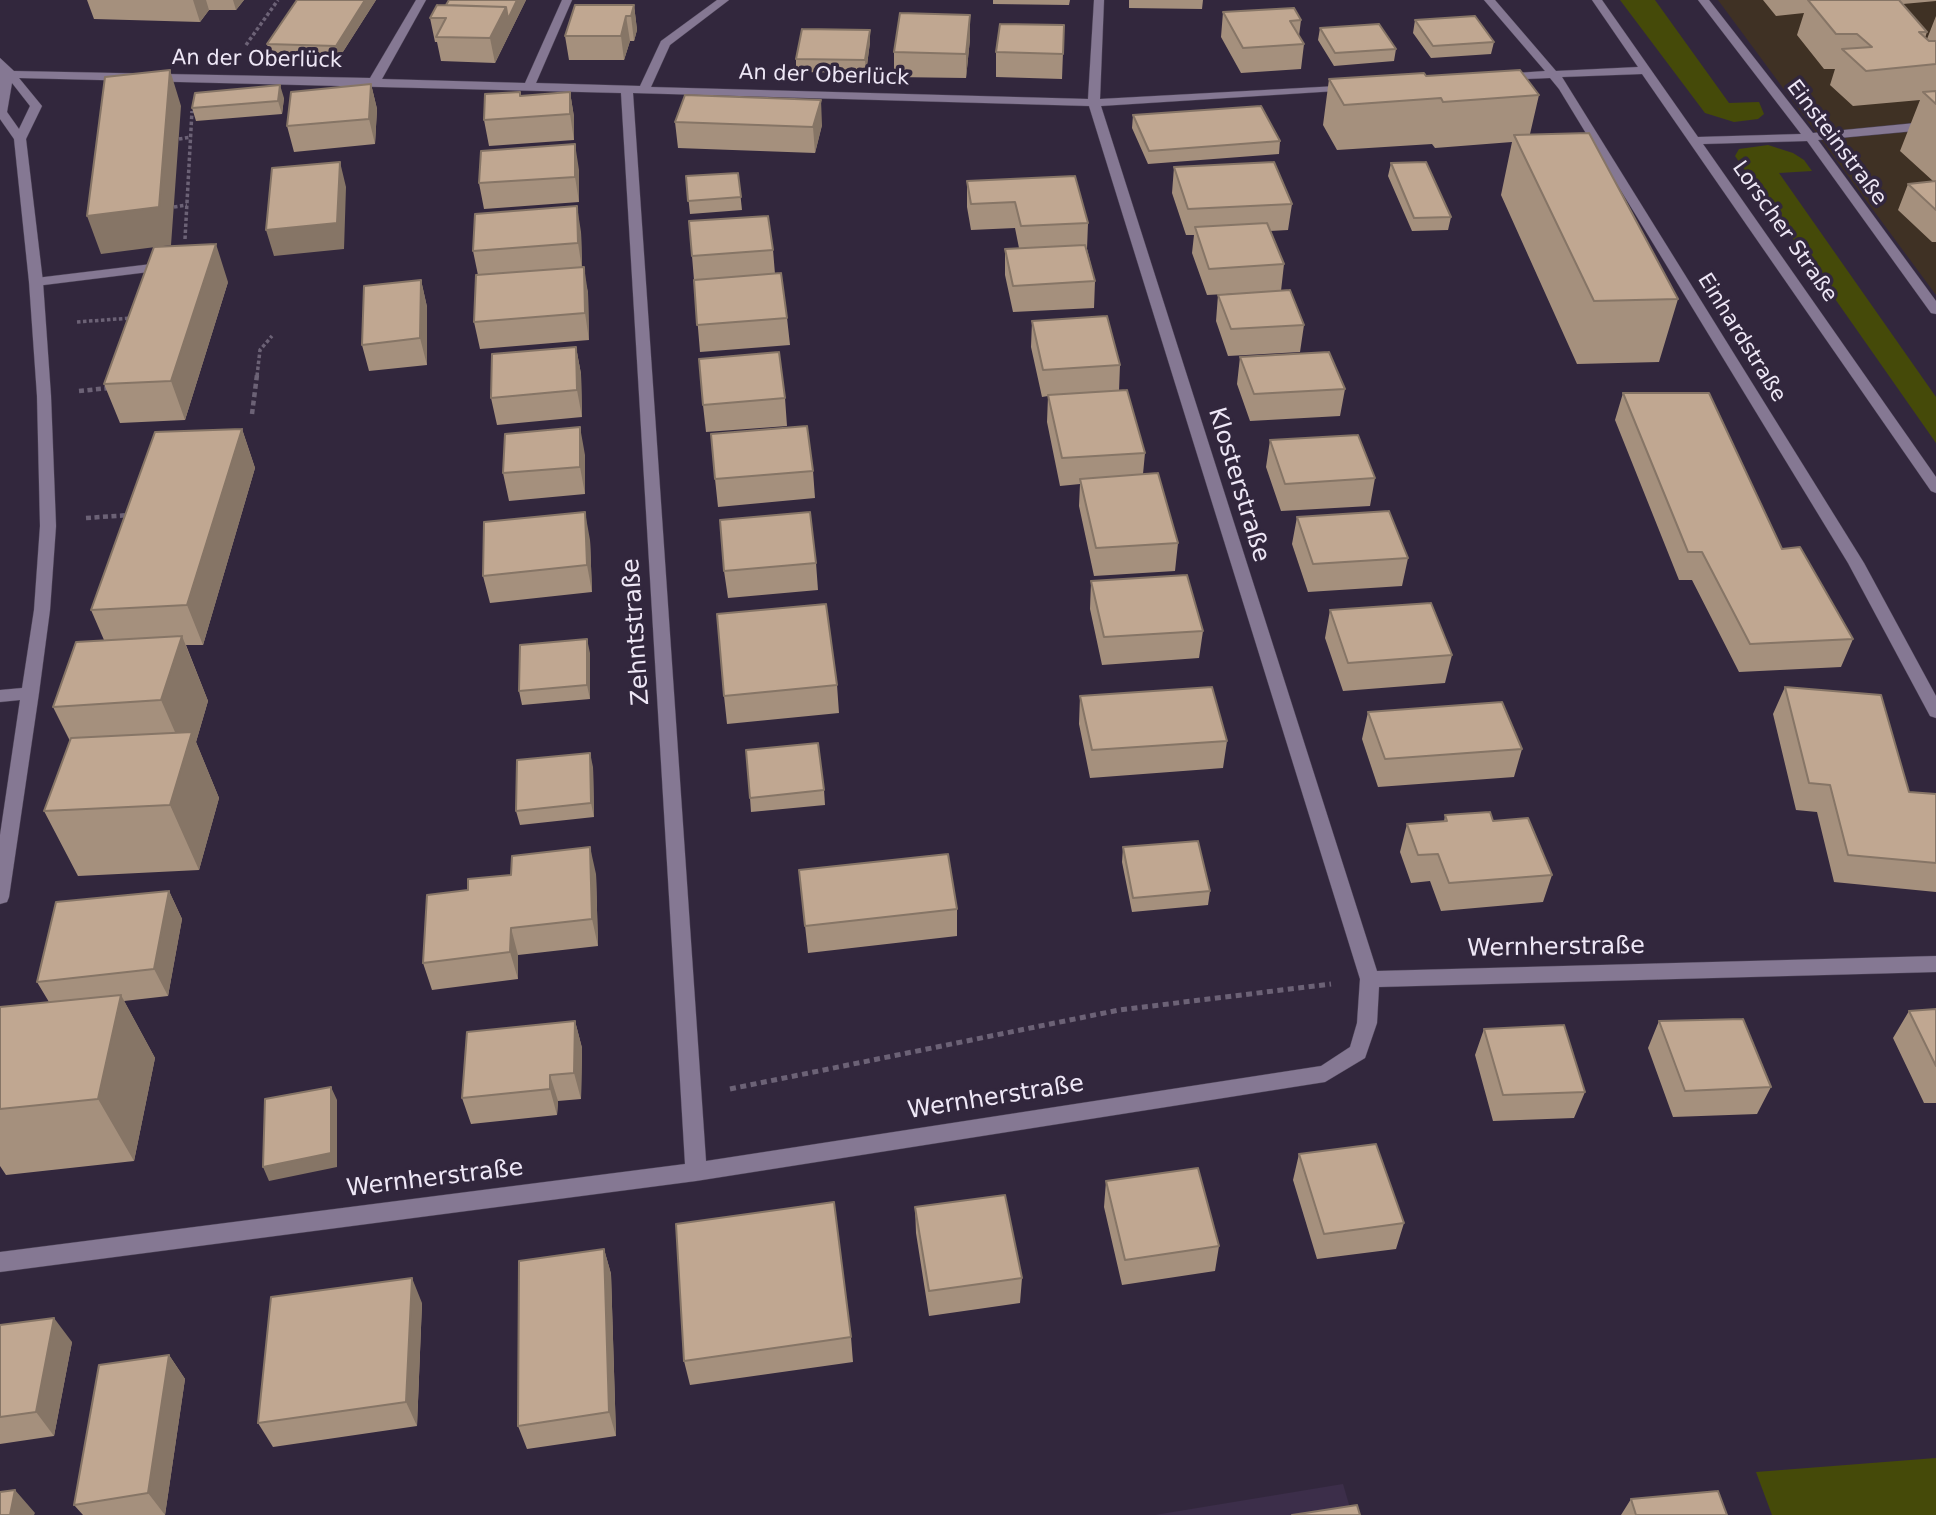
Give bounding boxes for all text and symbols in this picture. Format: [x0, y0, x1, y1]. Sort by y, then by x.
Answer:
street label: An der Oberlück [172, 46, 342, 74]
street label: An der Oberlück [739, 60, 909, 92]
street label: Einsteinstraße [1781, 75, 1891, 211]
street label: Lorscher Straße [1726, 157, 1842, 307]
street label: Einhardstraße [1691, 269, 1791, 407]
street label: Klosterstraße [1201, 404, 1275, 566]
street label: Zehntstraße [617, 557, 657, 707]
street label: Wernherstraße [1467, 932, 1645, 964]
street label: Wernherstraße [906, 1070, 1086, 1126]
street label: Wernherstraße [345, 1154, 525, 1204]

